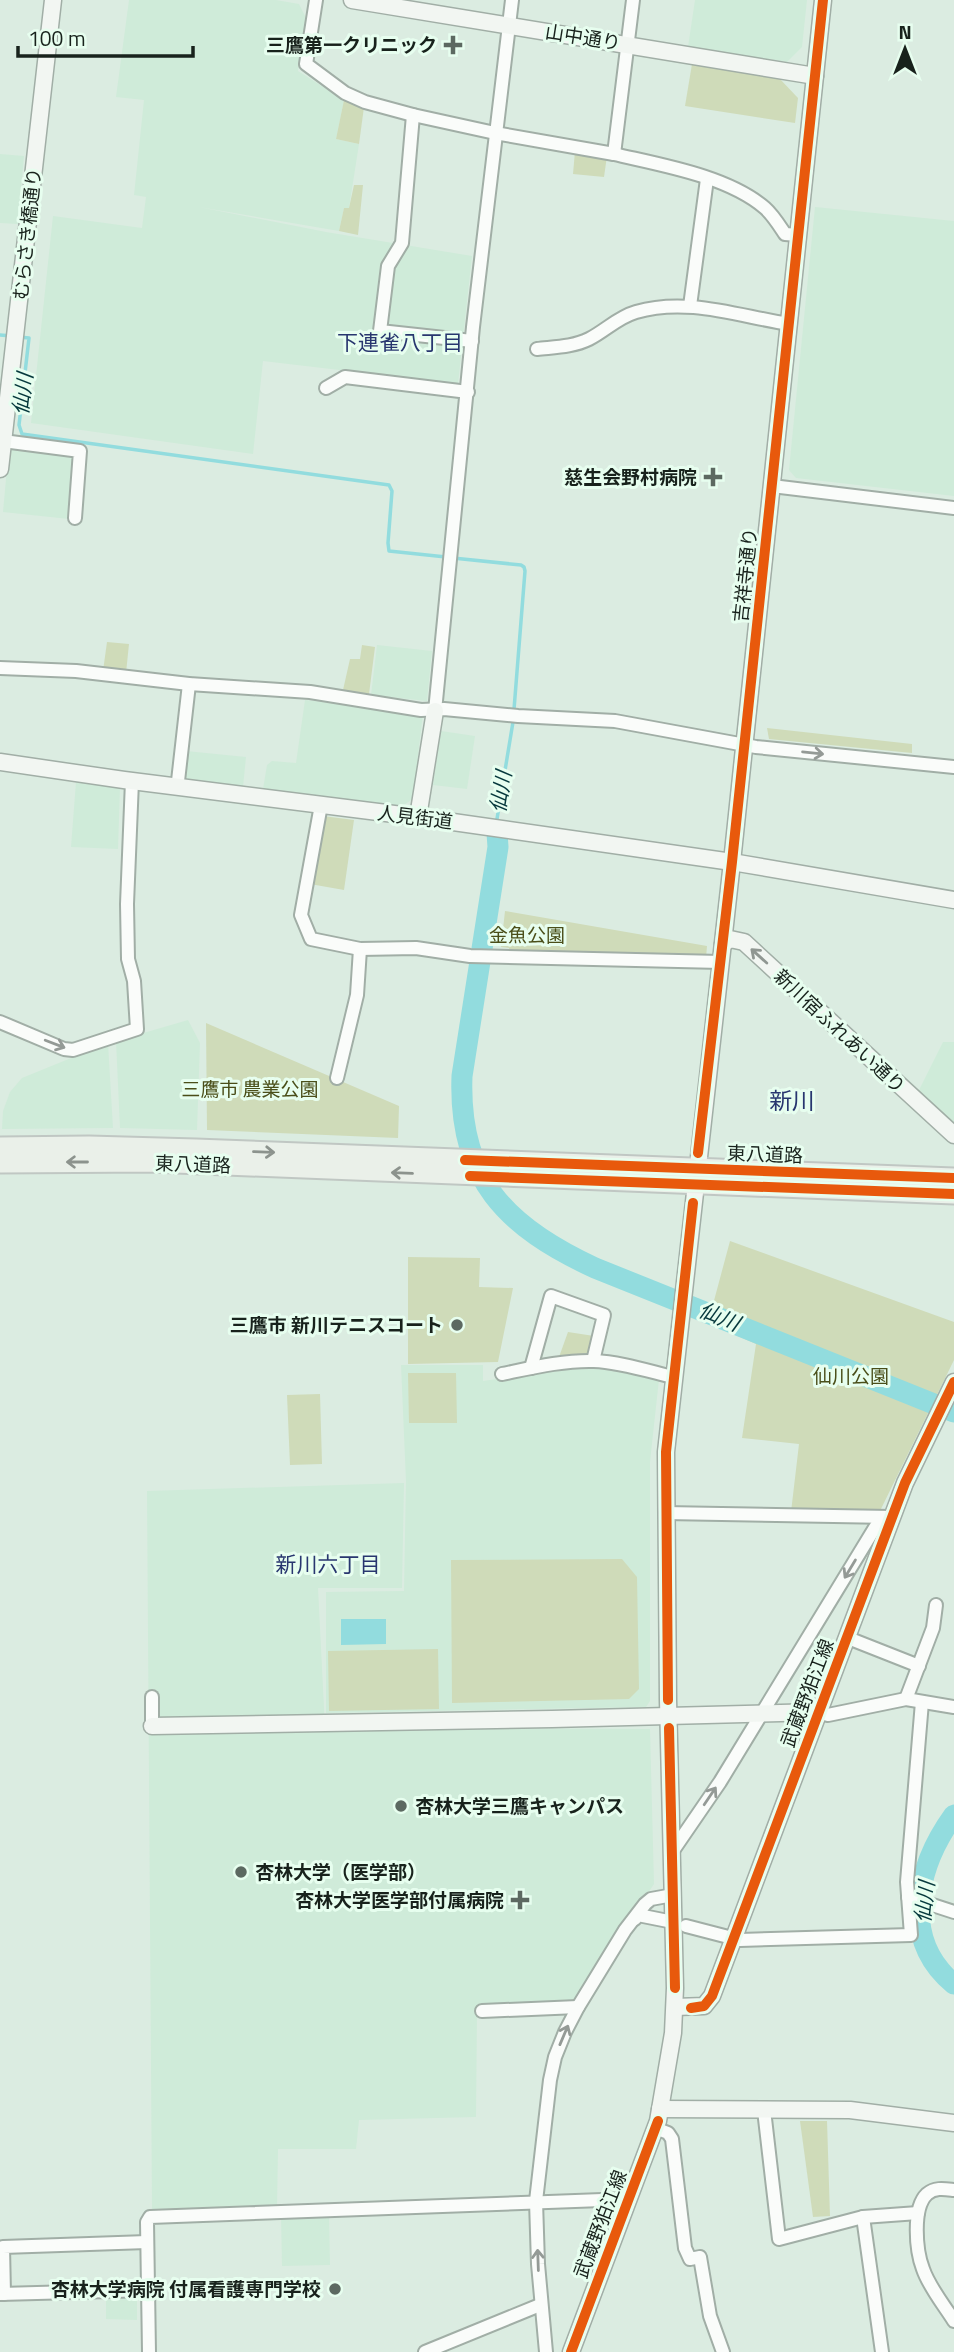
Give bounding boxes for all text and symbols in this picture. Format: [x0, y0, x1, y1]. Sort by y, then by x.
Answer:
scale bar [18, 14, 192, 58]
north arrow [870, 14, 940, 84]
street label: 山中通り [543, 16, 623, 57]
text: N [898, 17, 912, 46]
text: 100 m [28, 22, 85, 54]
place label: 三鷹第一クリニック [266, 30, 437, 59]
marker: 三鷹第一クリニック [443, 35, 463, 55]
street label: むらさき橋通り [5, 166, 48, 302]
district label: 下連雀八丁目 [337, 326, 463, 358]
water label: 仙川 [4, 369, 41, 417]
place label: 慈生会野村病院 [564, 462, 697, 491]
marker: 慈生会野村病院 [703, 467, 723, 487]
street label: 吉祥寺通り [725, 526, 764, 624]
one-way arrow [801, 747, 823, 760]
water label: 仙川 [481, 767, 519, 815]
street label: 人見街道 [376, 797, 455, 836]
park label: 金魚公園 [489, 920, 565, 949]
one-way arrow [751, 948, 768, 965]
street label: 新川宿ふれあい通り [768, 962, 913, 1100]
one-way arrow [44, 1039, 65, 1052]
park label: 三鷹市 農業公園 [181, 1074, 319, 1103]
district label: 新川 [769, 1083, 815, 1118]
street label: 東八道路 [727, 1138, 804, 1169]
one-way arrow [252, 1145, 275, 1158]
street label: 東八道路 [155, 1148, 232, 1179]
one-way arrow [66, 1155, 89, 1168]
one-way arrow [391, 1166, 414, 1179]
water label: 仙川 [694, 1293, 747, 1340]
place label: 三鷹市 新川テニスコート [230, 1310, 443, 1339]
marker: 三鷹市 新川テニスコート [449, 1317, 465, 1333]
park label: 仙川公園 [813, 1361, 889, 1390]
district label: 新川六丁目 [276, 1548, 381, 1580]
one-way arrow [842, 1558, 856, 1578]
street label: 武蔵野狛江線 [773, 1634, 840, 1751]
one-way arrow [703, 1787, 718, 1806]
place label: 杏林大学三鷹キャンパス [415, 1791, 624, 1820]
marker: 杏林大学三鷹キャンパス [393, 1798, 409, 1814]
place label: 杏林大学（医学部） [255, 1857, 426, 1886]
marker: 杏林大学（医学部） [233, 1864, 249, 1880]
water label: 仙川 [906, 1877, 942, 1924]
place label: 杏林大学医学部付属病院 [295, 1885, 504, 1914]
marker: 杏林大学医学部付属病院 [510, 1890, 530, 1910]
one-way arrow [558, 2025, 571, 2047]
street label: 武蔵野狛江線 [566, 2165, 633, 2282]
one-way arrow [531, 2248, 544, 2271]
place label: 杏林大学病院 付属看護専門学校 [51, 2274, 321, 2303]
marker: 杏林大学病院 付属看護専門学校 [327, 2281, 343, 2297]

